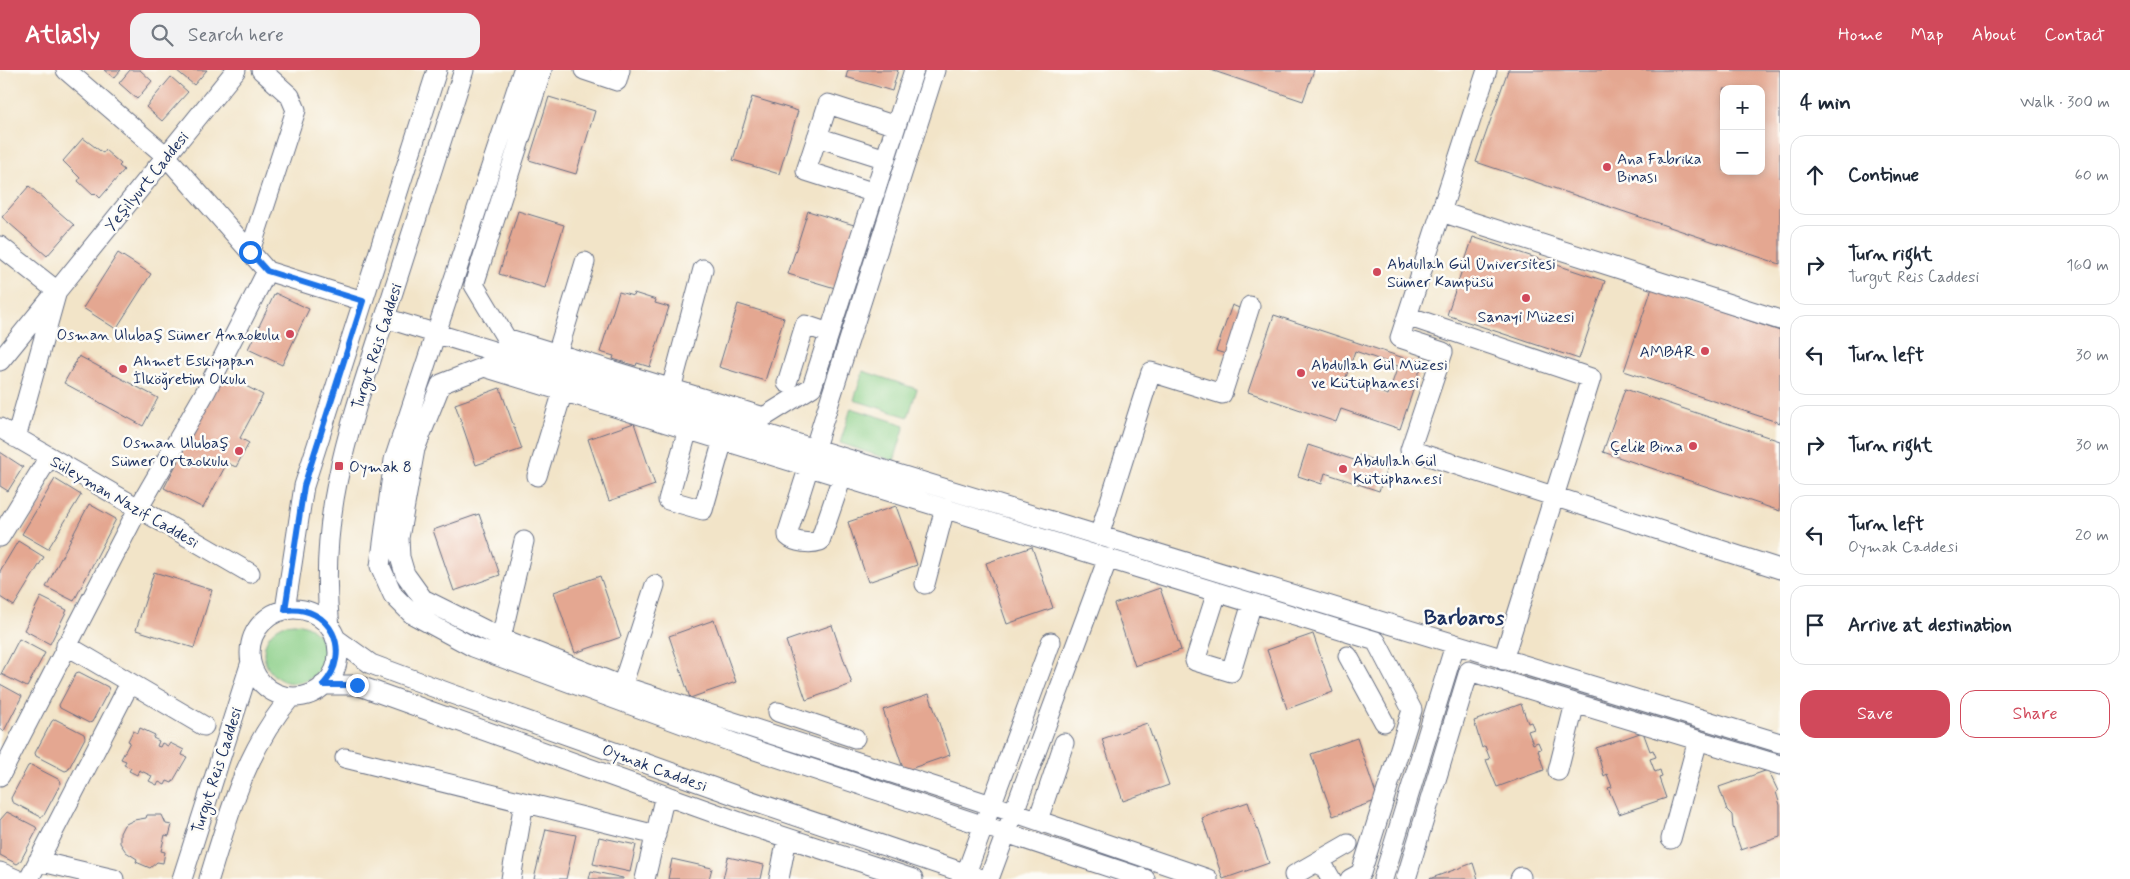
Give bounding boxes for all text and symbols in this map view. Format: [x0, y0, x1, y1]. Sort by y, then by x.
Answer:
search box [130, 13, 480, 58]
text: Atlasly [25, 20, 100, 51]
icon: search [148, 21, 176, 49]
text: Search here [188, 23, 284, 48]
text: Home [1838, 23, 1883, 47]
text: Map [1911, 23, 1944, 47]
text: About [1972, 23, 2016, 47]
text: Contact [2044, 23, 2105, 47]
map controls [1720, 85, 1765, 175]
button: + [1720, 85, 1765, 130]
text: 4 min [1800, 89, 1851, 117]
text: Walk · 300 m [2020, 92, 2110, 113]
street label: Yeşilyurt Caddesi [100, 127, 194, 236]
button: − [1720, 130, 1765, 175]
place label: Ana Fabrika Binası [1617, 149, 1702, 188]
marker: Ana Fabrika Binası [1601, 161, 1613, 173]
icon: ahead [1801, 161, 1829, 189]
text: Continue [1848, 163, 1919, 188]
text: 60 m [2075, 165, 2109, 186]
route start [239, 241, 262, 264]
text: Turn right [1848, 242, 1932, 267]
icon: right [1801, 251, 1829, 279]
place label: Abdullah Gül Üniversitesi Sümer Kampüsü [1387, 254, 1556, 293]
text: 160 m [2066, 255, 2109, 276]
marker: Abdullah Gül Üniversitesi Sümer Kampüsü [1371, 266, 1383, 278]
text: Turgut Reis Caddesi [1848, 267, 1979, 288]
street label: Turgut Reis Caddesi [347, 281, 409, 412]
marker: Sanayi Müzesi [1520, 292, 1532, 304]
place label: Sanayi Müzesi [1478, 307, 1574, 328]
place label: Osman Ulubaş Sümer Anaokulu [57, 325, 280, 346]
marker: Osman Ulubaş Sümer Anaokulu [284, 328, 296, 340]
icon: left [1801, 341, 1829, 369]
place label: AMBAR [1640, 342, 1695, 363]
text: Turn left [1848, 343, 1924, 368]
marker: AMBAR [1699, 345, 1711, 357]
text: 30 m [2076, 345, 2109, 366]
place label: Ahmet Eskiyapan İlköğretim Okulu [133, 351, 254, 390]
place label: Abdullah Gül Müzesi ve Kütüphanesi [1311, 355, 1448, 394]
marker: Ahmet Eskiyapan İlköğretim Okulu [117, 363, 129, 375]
marker: Abdullah Gül Müzesi ve Kütüphanesi [1295, 367, 1307, 379]
icon: right [1801, 431, 1829, 459]
place label: Osman Ulubaş Sümer Ortaokulu [111, 433, 229, 472]
text: Turn right [1848, 433, 1932, 458]
text: 30 m [2076, 435, 2109, 456]
place label: Çelik Bina [1610, 437, 1683, 458]
marker: Çelik Bina [1687, 440, 1699, 452]
marker: Osman Ulubaş Sümer Ortaokulu [233, 445, 245, 457]
street label: Süleyman Nazif Caddesi [46, 451, 203, 554]
place label: Abdullah Gül Kütüphanesi [1353, 451, 1442, 490]
place label: Oymak 8 [349, 457, 412, 478]
marker: Oymak 8 [333, 460, 345, 472]
marker: Abdullah Gül Kütüphanesi [1337, 463, 1349, 475]
text: Turn left [1848, 512, 1924, 537]
icon: left [1801, 521, 1829, 549]
text: 20 m [2075, 525, 2109, 546]
text: Oymak Caddesi [1848, 537, 1958, 558]
district label: Barbaros [1424, 604, 1505, 632]
icon: arrive [1801, 611, 1829, 639]
text: Arrive at destination [1848, 613, 2012, 638]
route end [346, 674, 369, 697]
button: Save [1800, 690, 1950, 738]
button: Share [1960, 690, 2110, 738]
street label: Turgut Reis Caddesi [187, 705, 249, 836]
street label: Oymak Caddesi [599, 740, 710, 797]

